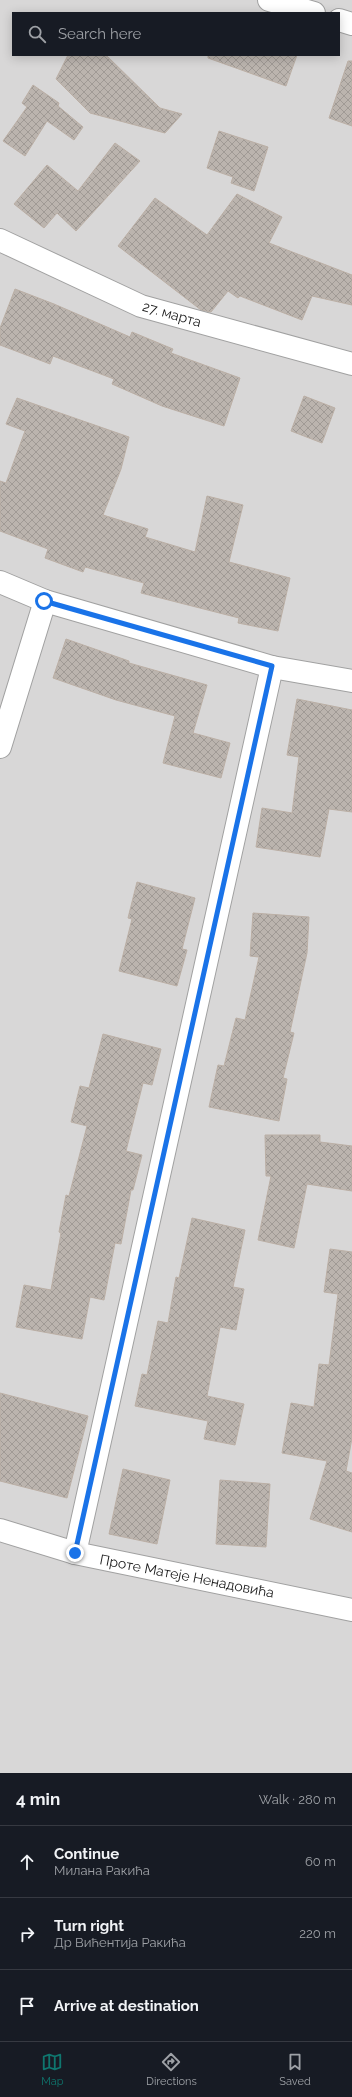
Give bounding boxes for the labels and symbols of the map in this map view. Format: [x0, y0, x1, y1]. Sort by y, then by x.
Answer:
street label: 27. марта [141, 298, 203, 330]
route start [35, 592, 53, 610]
route end [66, 1544, 84, 1562]
street label: Проте Матеје Ненадовића [98, 1551, 276, 1601]

